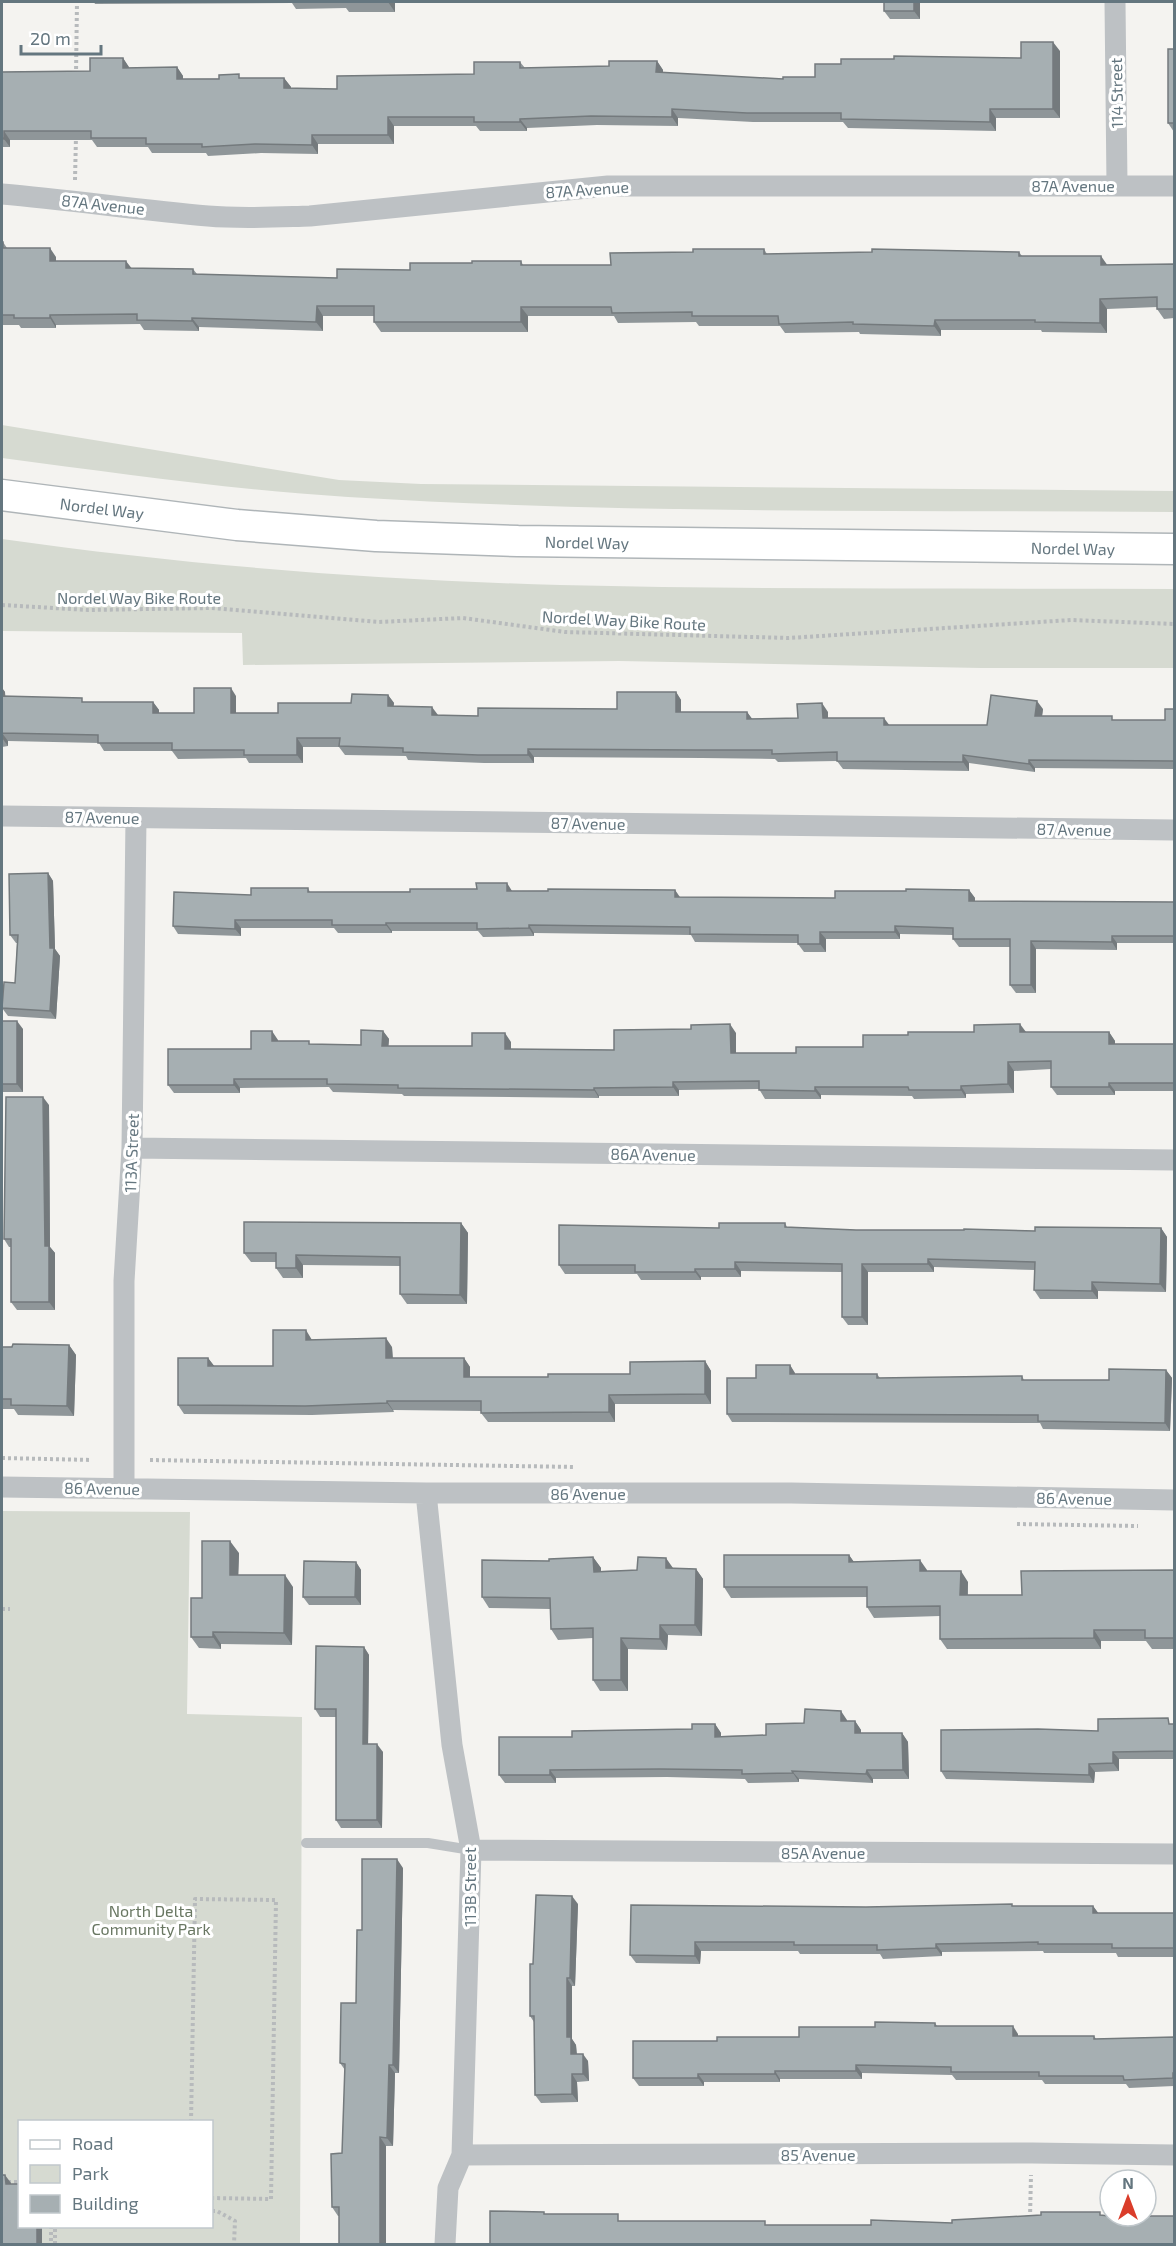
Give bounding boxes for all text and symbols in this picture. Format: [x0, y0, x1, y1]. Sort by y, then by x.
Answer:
scale bar [21, 18, 100, 56]
text: 20 m [30, 27, 71, 49]
street label: 114 Street [1106, 58, 1126, 128]
street label: 87A Avenue [1031, 176, 1115, 195]
street label: 87A Avenue [545, 177, 629, 201]
street label: 87A Avenue [60, 190, 146, 218]
street label: Nordel Way [59, 493, 146, 523]
street label: Nordel Way [545, 532, 630, 552]
street label: Nordel Way [1031, 538, 1116, 558]
street label: Nordel Way Bike Route [57, 588, 221, 607]
street label: Nordel Way Bike Route [542, 606, 706, 634]
street label: 87 Avenue [64, 807, 140, 827]
street label: 87 Avenue [550, 813, 626, 833]
street label: 87 Avenue [1036, 819, 1112, 839]
street label: 113A Street [120, 1113, 142, 1193]
street label: 86A Avenue [610, 1144, 696, 1164]
street label: 86 Avenue [64, 1478, 140, 1498]
street label: 86 Avenue [550, 1484, 626, 1503]
street label: 86 Avenue [1036, 1488, 1112, 1508]
street label: 85A Avenue [781, 1843, 865, 1862]
street label: 113B Street [460, 1847, 479, 1927]
park label: North Delta Community Park [91, 1901, 211, 1938]
legend [18, 2120, 213, 2228]
text: Road [72, 2132, 113, 2154]
street label: 85 Avenue [780, 2145, 856, 2164]
text: Park [72, 2162, 109, 2184]
north arrow [1098, 2168, 1158, 2228]
text: N [1122, 2173, 1134, 2192]
text: Building [72, 2192, 139, 2214]

